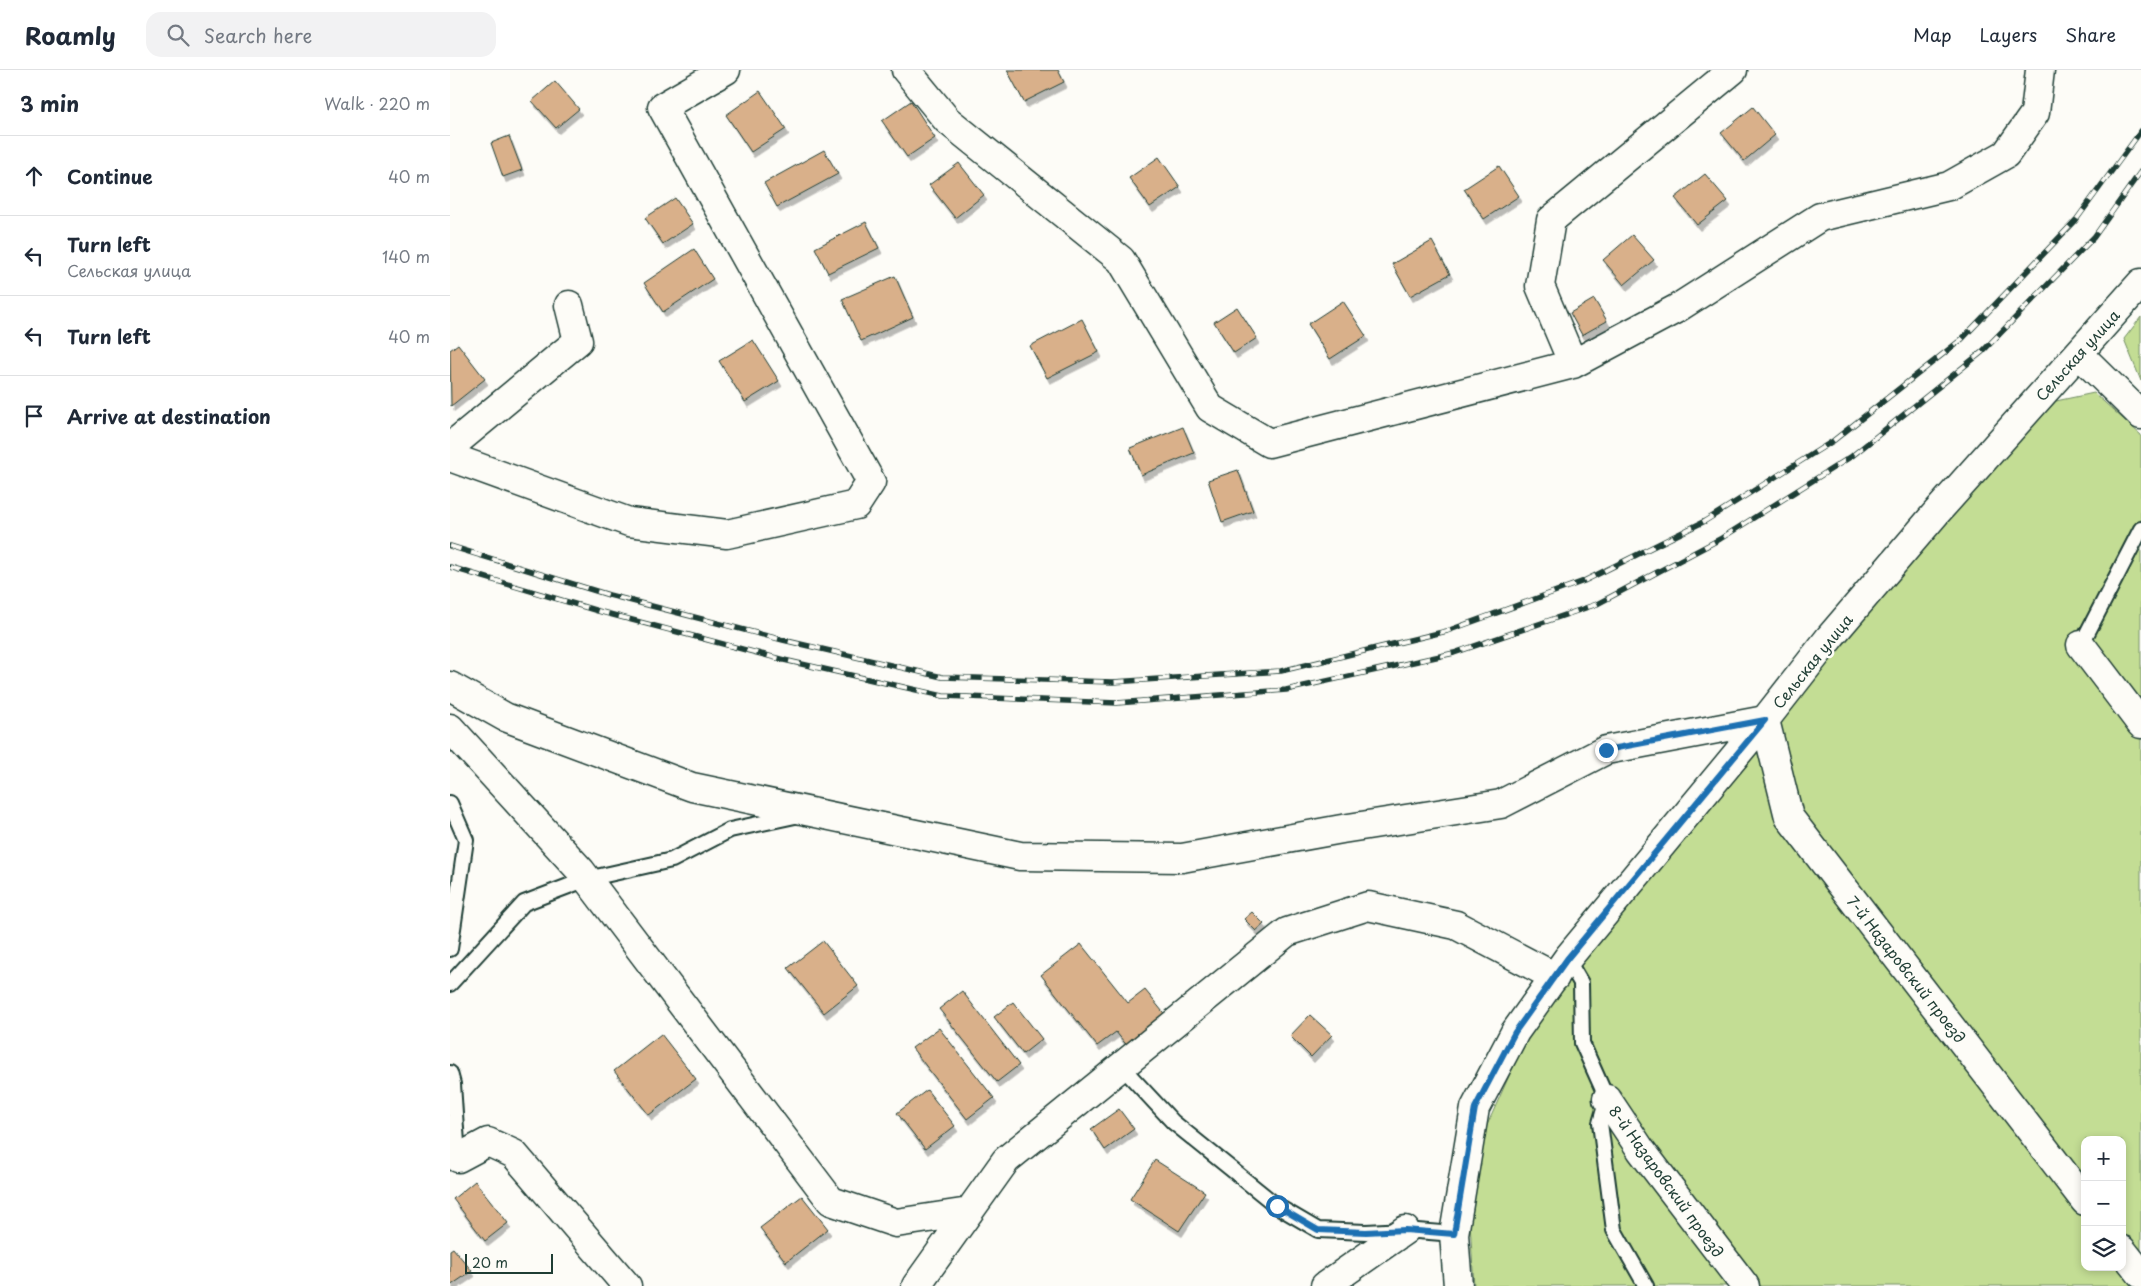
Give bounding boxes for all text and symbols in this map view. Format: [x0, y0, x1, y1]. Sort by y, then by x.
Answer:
search box [146, 12, 496, 57]
text: Roamly [25, 17, 116, 53]
icon: search [164, 21, 192, 49]
text: Search here [204, 21, 312, 49]
text: Map [1913, 21, 1952, 48]
text: Layers [1980, 21, 2037, 48]
text: Share [2065, 21, 2116, 48]
text: 3 min [20, 87, 79, 119]
text: Walk · 220 m [324, 91, 430, 115]
icon: ahead [20, 162, 48, 190]
text: Continue [67, 162, 153, 190]
text: 40 m [388, 164, 430, 188]
text: Turn left [67, 230, 151, 258]
icon: left [20, 242, 48, 270]
text: 140 m [382, 244, 430, 268]
text: Сельская улица [67, 258, 191, 282]
street label: Сельская улица [2030, 304, 2125, 406]
icon: left [20, 322, 48, 350]
text: Turn left [67, 322, 151, 350]
text: 40 m [388, 324, 430, 348]
icon: arrive [20, 402, 48, 430]
text: Arrive at destination [67, 402, 271, 430]
street label: Сельская улица [1766, 608, 1858, 713]
route end [1595, 739, 1618, 762]
street label: 7-й Назаровский проезд [1842, 890, 1972, 1048]
street label: 8-й Назаровский проезд [1604, 1100, 1730, 1262]
map controls [2081, 1136, 2126, 1271]
button: + [2081, 1136, 2126, 1181]
button: − [2081, 1181, 2126, 1226]
route start [1266, 1195, 1289, 1218]
button: layers [2081, 1226, 2126, 1271]
scale bar [465, 1251, 552, 1274]
text: 20 m [472, 1252, 508, 1273]

